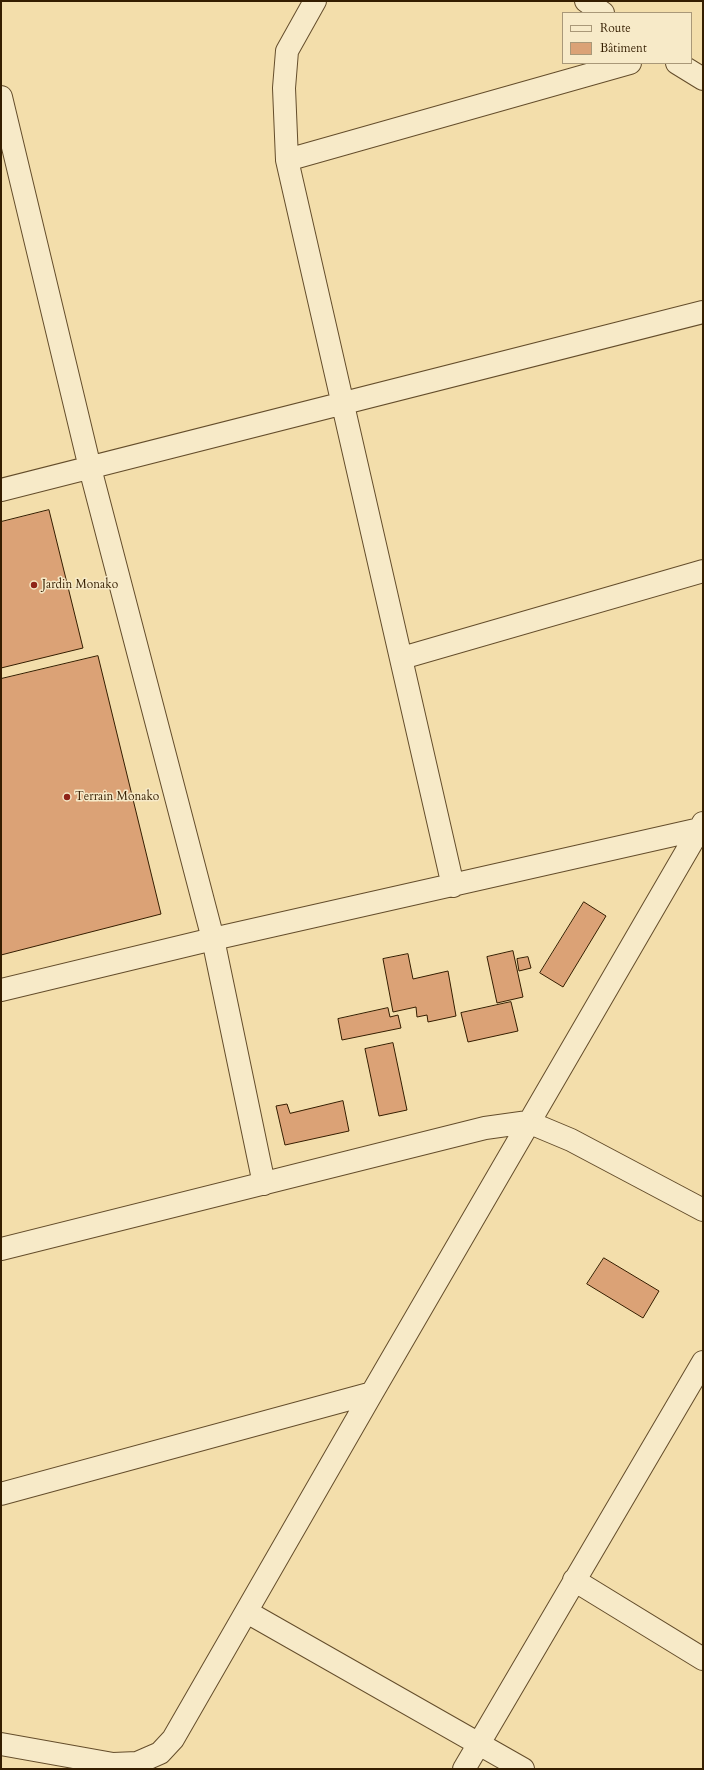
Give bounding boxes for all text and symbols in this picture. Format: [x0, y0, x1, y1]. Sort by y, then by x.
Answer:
legend [562, 12, 692, 64]
text: Route [600, 20, 631, 36]
text: Bâtiment [600, 40, 647, 56]
place label: Jardin Monako [42, 578, 118, 592]
marker: Jardin Monako [29, 580, 39, 590]
place label: Terrain Monako [75, 790, 159, 804]
marker: Terrain Monako [62, 792, 72, 802]

